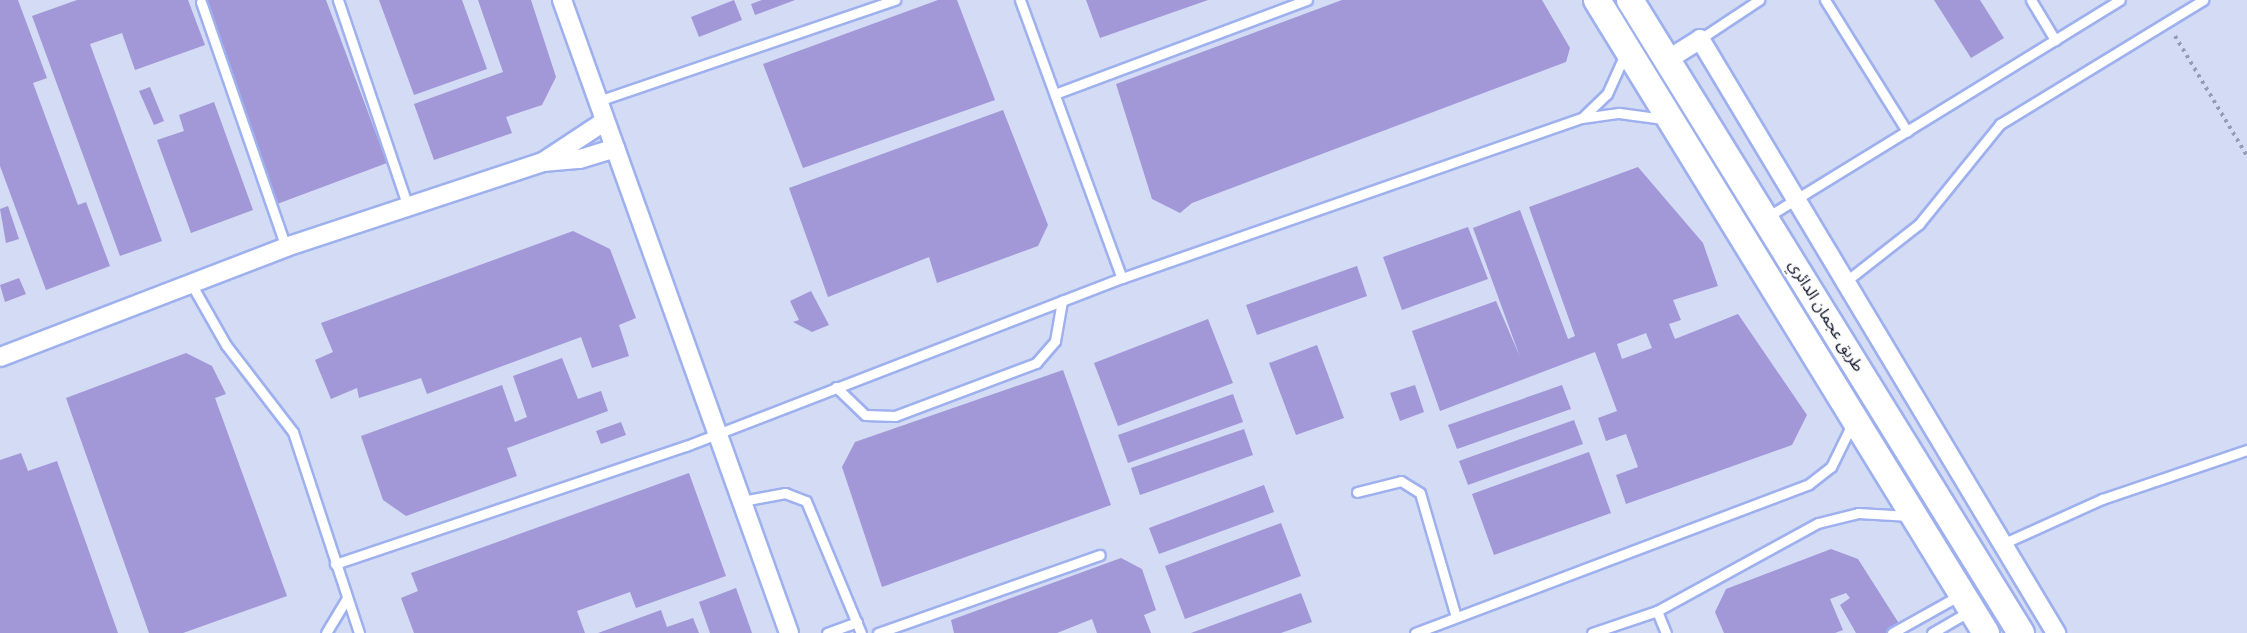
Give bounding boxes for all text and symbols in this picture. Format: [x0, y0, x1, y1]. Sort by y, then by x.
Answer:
street label: طريق عجمان الدائري [1784, 257, 1868, 375]

